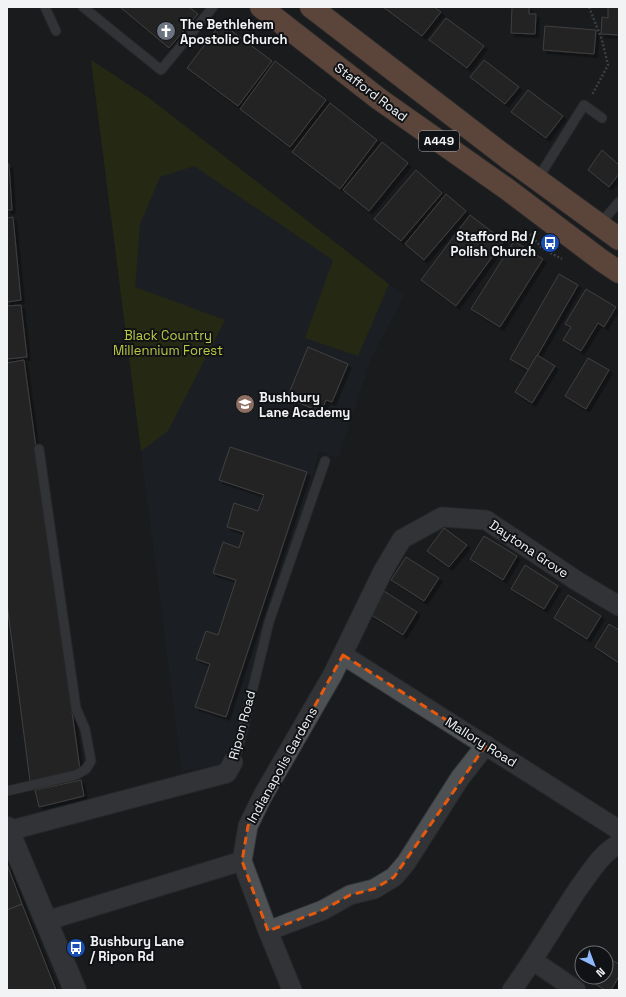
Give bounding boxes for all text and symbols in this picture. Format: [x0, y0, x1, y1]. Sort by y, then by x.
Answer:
place label: The Bethlehem Apostolic Church [180, 16, 287, 48]
church icon: The Bethlehem Apostolic Church [155, 20, 177, 42]
street label: Stafford Road [331, 59, 411, 125]
road number: A449 [419, 131, 459, 151]
place label: Stafford Rd / Polish Church [450, 228, 537, 260]
bus stop icon: Stafford Rd / Polish Church [539, 232, 561, 254]
park label: Black Country Millennium Forest [113, 327, 223, 359]
place label: Bushbury Lane Academy [259, 389, 350, 421]
school or university icon: Bushbury Lane Academy [234, 393, 256, 415]
street label: Daytona Grove [486, 516, 572, 582]
street label: Ripon Road [225, 689, 259, 761]
street label: Indianapolis Gardens [243, 704, 321, 826]
street label: Mallory Road [442, 713, 520, 771]
place label: Bushbury Lane / Ripon Rd [89, 933, 184, 965]
bus stop icon: Bushbury Lane / Ripon Rd [65, 937, 87, 959]
north arrow [574, 945, 614, 985]
text: N [593, 965, 608, 980]

